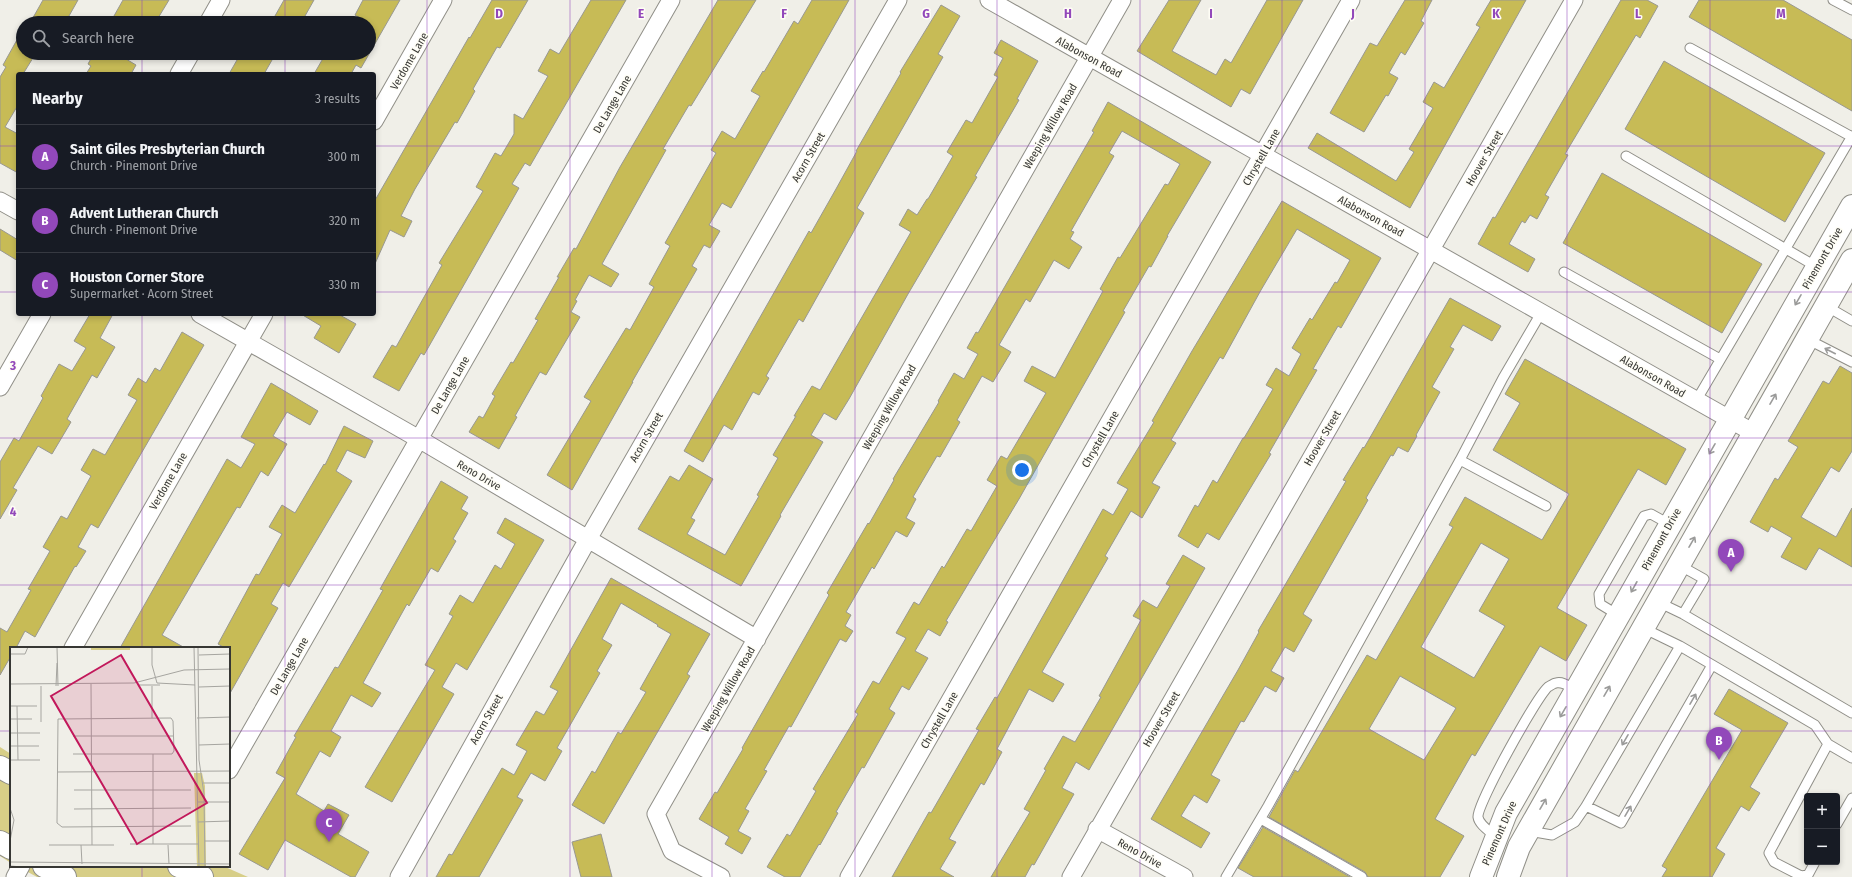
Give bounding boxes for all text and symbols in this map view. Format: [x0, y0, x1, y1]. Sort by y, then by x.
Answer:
text: D [495, 6, 503, 21]
text: E [638, 6, 644, 21]
text: F [781, 6, 787, 21]
text: G [922, 6, 930, 21]
text: H [1064, 6, 1072, 21]
text: I [1209, 6, 1213, 21]
text: J [1350, 6, 1355, 21]
text: K [1492, 6, 1500, 21]
text: L [1635, 6, 1641, 21]
text: M [1776, 6, 1786, 21]
search box [16, 16, 376, 60]
icon: search [30, 27, 52, 49]
text: Search here [62, 29, 134, 47]
street label: Verdome Lane [388, 30, 431, 92]
street label: Alabonson Road [1054, 34, 1124, 81]
street label: De Lange Lane [591, 73, 634, 136]
street label: Weeping Willow Road [1021, 81, 1080, 171]
text: Nearby [32, 88, 83, 109]
text: 3 results [315, 91, 360, 106]
street label: Chrystell Lane [1240, 127, 1283, 188]
street label: Hoover Street [1463, 128, 1506, 188]
street label: Acorn Street [789, 130, 828, 184]
text: Saint Giles Presbyterian Church [70, 140, 265, 158]
text: A [41, 149, 49, 164]
text: 300 m [328, 149, 360, 164]
text: Church · Pinemont Drive [70, 158, 197, 173]
street label: Alabonson Road [1336, 193, 1406, 240]
text: Advent Lutheran Church [70, 204, 219, 222]
text: B [41, 213, 49, 228]
text: 320 m [329, 213, 360, 228]
text: Church · Pinemont Drive [70, 222, 197, 237]
street label: Pinemont Drive [1799, 225, 1845, 291]
text: Houston Corner Store [70, 268, 204, 286]
text: C [42, 277, 48, 292]
text: 330 m [328, 277, 360, 292]
text: Supermarket · Acorn Street [70, 286, 213, 301]
one-way arrow [1793, 294, 1801, 306]
one-way arrow [1824, 347, 1836, 354]
street label: Alabonson Road [1618, 353, 1688, 400]
street label: De Lange Lane [429, 354, 472, 417]
text: 3 [9, 358, 16, 373]
street label: Weeping Willow Road [860, 362, 919, 452]
one-way arrow [1770, 393, 1777, 405]
street label: Hoover Street [1301, 408, 1344, 468]
street label: Chrystell Lane [1079, 409, 1122, 470]
street label: Acorn Street [627, 410, 666, 464]
one-way arrow [1708, 443, 1716, 455]
street label: Verdome Lane [147, 450, 190, 512]
street label: Reno Drive [454, 458, 503, 493]
your location [1012, 460, 1032, 480]
text: 4 [10, 504, 17, 519]
street label: Pinemont Drive [1639, 506, 1684, 573]
one-way arrow [1689, 536, 1697, 548]
pin: A [1718, 539, 1744, 572]
one-way arrow [1630, 581, 1638, 593]
street label: De Lange Lane [268, 635, 311, 698]
street label: Weeping Willow Road [699, 644, 758, 734]
inset map [10, 647, 230, 867]
one-way arrow [1604, 685, 1612, 697]
street label: Hoover Street [1140, 689, 1183, 749]
street label: Chrystell Lane [918, 690, 961, 751]
street label: Acorn Street [467, 692, 506, 747]
one-way arrow [1690, 693, 1698, 705]
one-way arrow [1559, 706, 1567, 718]
pin: B [1706, 727, 1732, 760]
one-way arrow [1620, 734, 1628, 746]
map controls [1804, 793, 1840, 865]
button: + [1804, 793, 1840, 829]
one-way arrow [1540, 798, 1548, 810]
street label: Pinemont Drive [1479, 799, 1519, 867]
one-way arrow [1624, 806, 1632, 817]
pin: C [316, 809, 342, 842]
button: − [1804, 829, 1840, 865]
street label: Reno Drive [1115, 836, 1164, 871]

